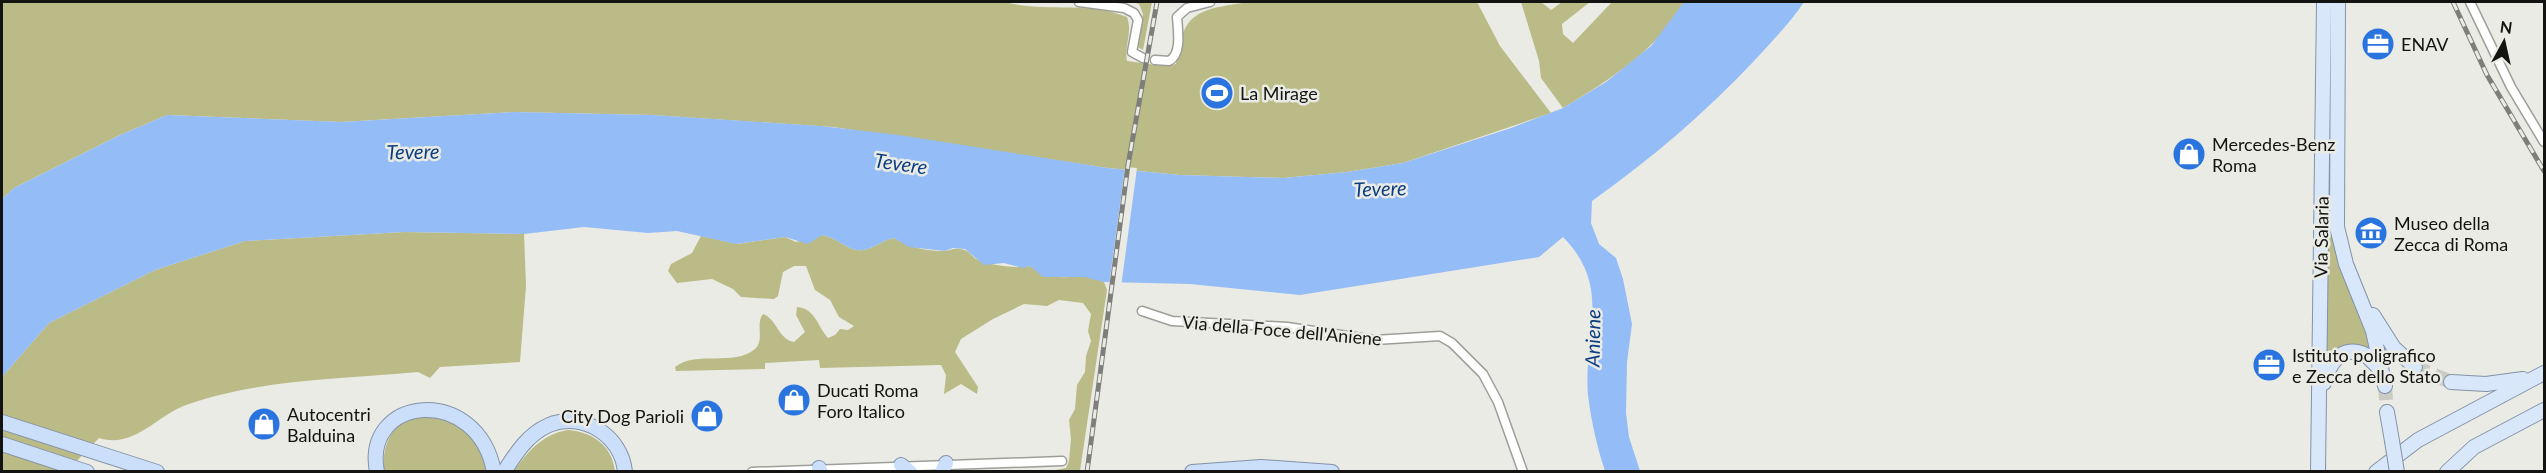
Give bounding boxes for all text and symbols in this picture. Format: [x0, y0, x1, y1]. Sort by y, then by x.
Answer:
north arrow [2474, 12, 2534, 72]
text: N [2499, 16, 2514, 37]
office icon: ENAV [2360, 26, 2396, 62]
place label: ENAV [2401, 33, 2449, 55]
sports icon: La Mirage [1199, 75, 1235, 111]
place label: La Mirage [1240, 82, 1318, 104]
place label: Mercedes-Benz Roma [2212, 133, 2335, 176]
shop icon: Mercedes-Benz Roma [2171, 136, 2207, 172]
water label: Tevere [386, 139, 440, 163]
water label: Tevere [873, 147, 929, 179]
water label: Tevere [1353, 175, 1407, 201]
street label: Via Salaria [2309, 196, 2333, 278]
place label: Museo della Zecca di Roma [2394, 212, 2508, 255]
museum icon: Museo della Zecca di Roma [2353, 215, 2389, 251]
water label: Aniene [1579, 309, 1605, 368]
street label: Via della Foce dell'Aniene [1181, 310, 1383, 350]
place label: Istituto poligrafico e Zecca dello Stato [2292, 344, 2441, 387]
office icon: Istituto poligrafico e Zecca dello Stato [2251, 347, 2287, 383]
place label: Ducati Roma Foro Italico [817, 379, 918, 422]
shop icon: Ducati Roma Foro Italico [776, 382, 812, 418]
shop icon: City Dog Parioli [689, 398, 725, 434]
place label: Autocentri Balduina [287, 403, 371, 446]
place label: City Dog Parioli [561, 405, 684, 427]
shop icon: Autocentri Balduina [246, 406, 282, 442]

